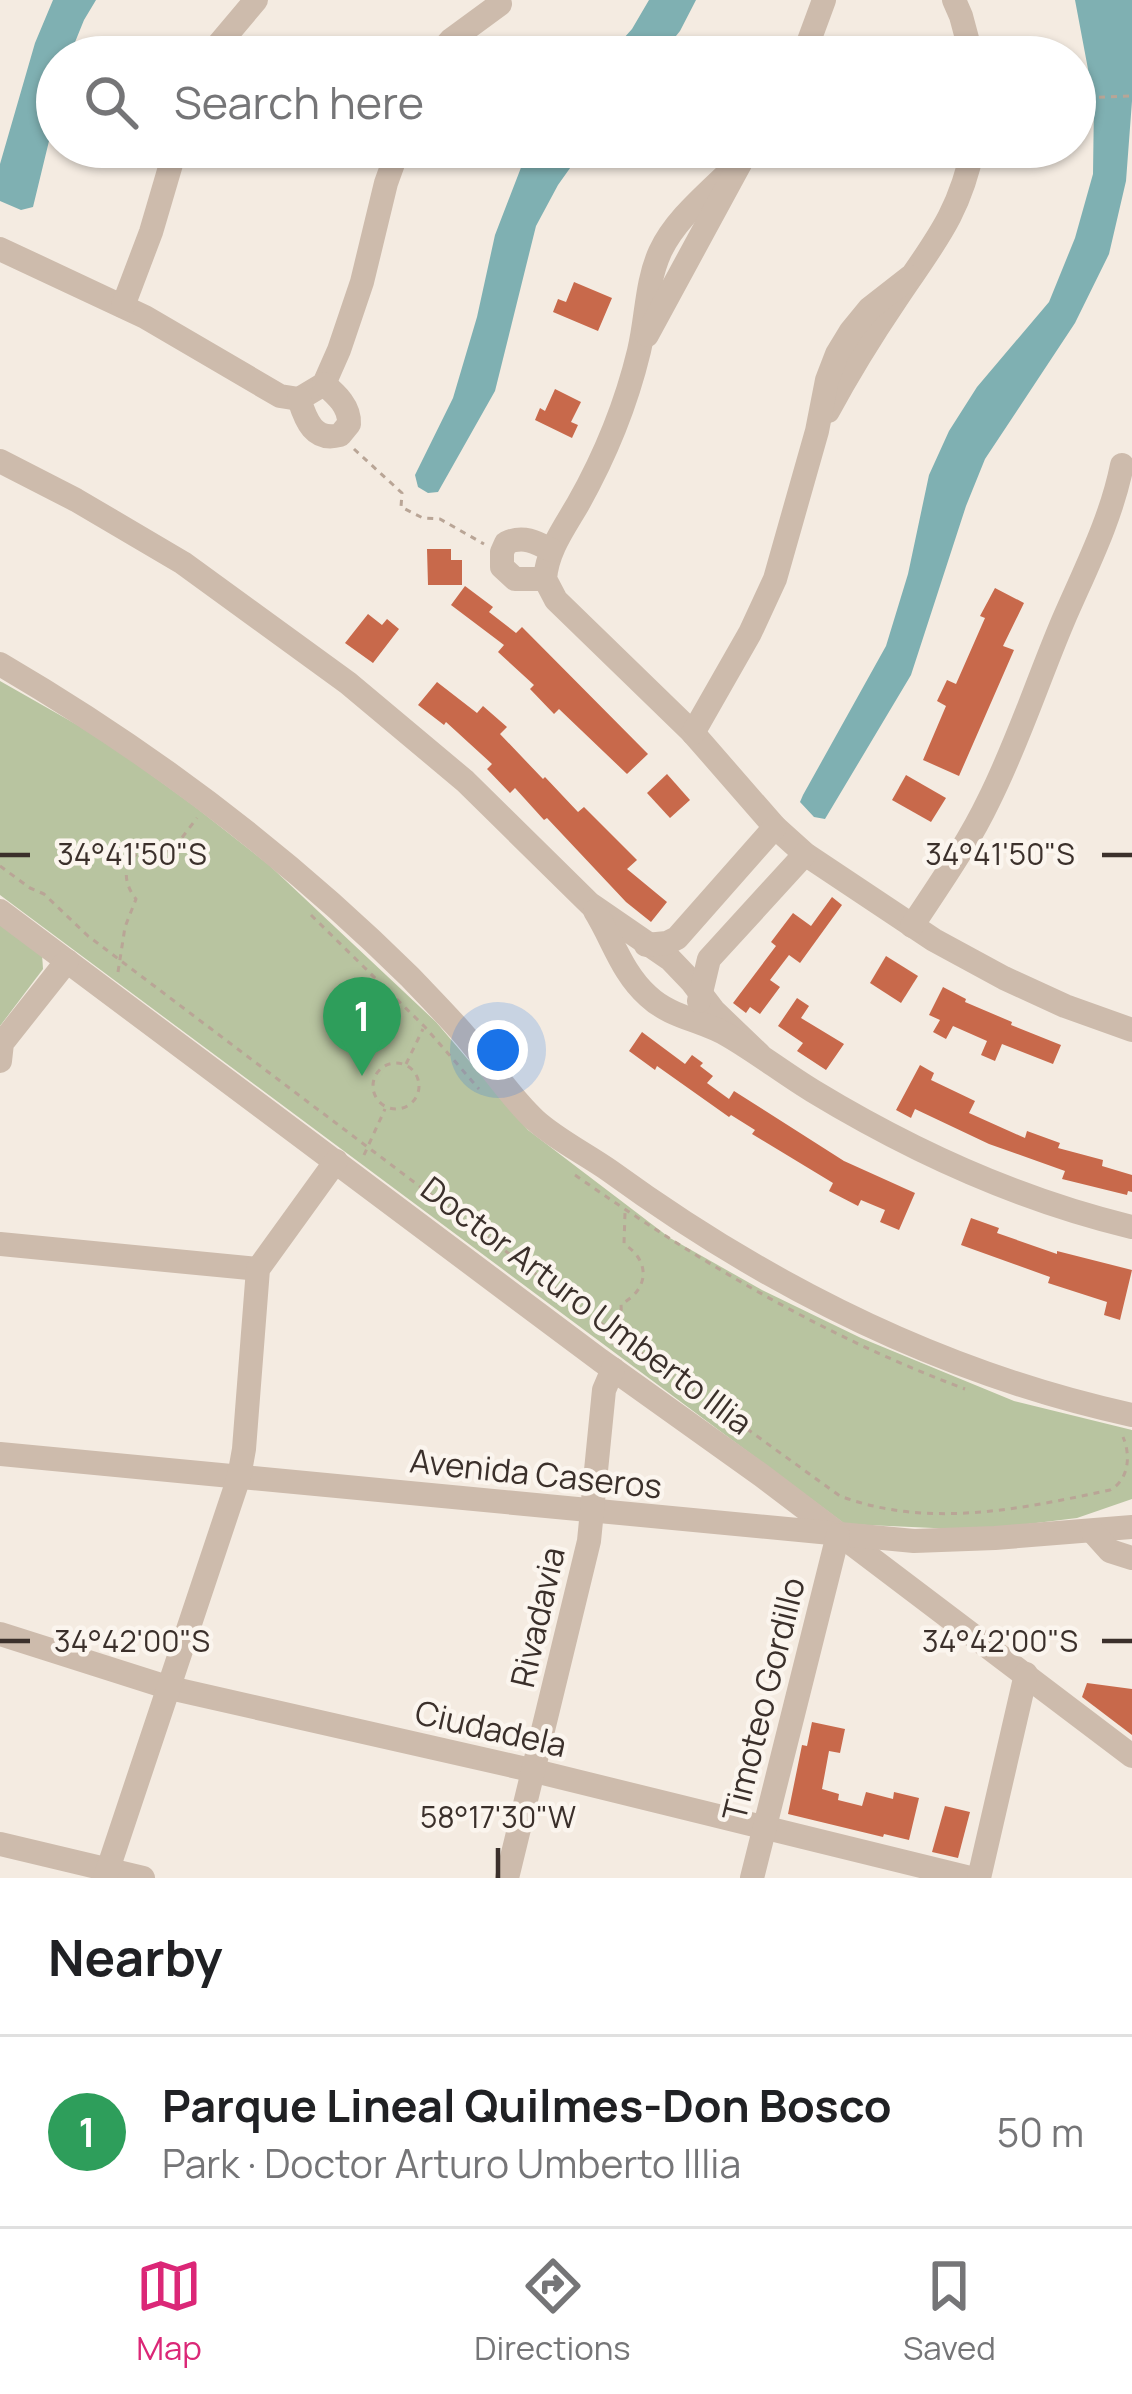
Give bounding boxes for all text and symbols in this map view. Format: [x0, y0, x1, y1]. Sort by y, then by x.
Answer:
search box [36, 36, 1096, 168]
icon: search [78, 69, 144, 135]
text: Search here [174, 71, 424, 133]
text: 34°41'50"S [57, 833, 207, 874]
text: 34°41'50"S [925, 833, 1075, 874]
pin: 1 [323, 977, 401, 1076]
your location [468, 1020, 528, 1080]
street label: Doctor Arturo Umberto Illia [412, 1166, 762, 1444]
street label: Avenida Caseros [408, 1437, 664, 1509]
street label: Rivadavia [499, 1542, 575, 1692]
street label: Timoteo Gordillo [711, 1573, 815, 1825]
text: 34°42'00"S [54, 1620, 210, 1661]
text: 34°42'00"S [922, 1620, 1078, 1661]
street label: Ciudadela [411, 1689, 571, 1767]
text: 58°17'30"W [420, 1796, 576, 1837]
text: Nearby [48, 1922, 223, 1991]
text: Parque Lineal Quilmes-Don Bosco [162, 2074, 892, 2136]
text: 1 [78, 2105, 96, 2159]
text: 50 m [997, 2105, 1084, 2159]
text: Park · Doctor Arturo Umberto Illia [162, 2136, 741, 2190]
tab: Map [136, 2253, 202, 2370]
tab: Directions [474, 2253, 631, 2370]
tab: Saved [903, 2253, 996, 2370]

